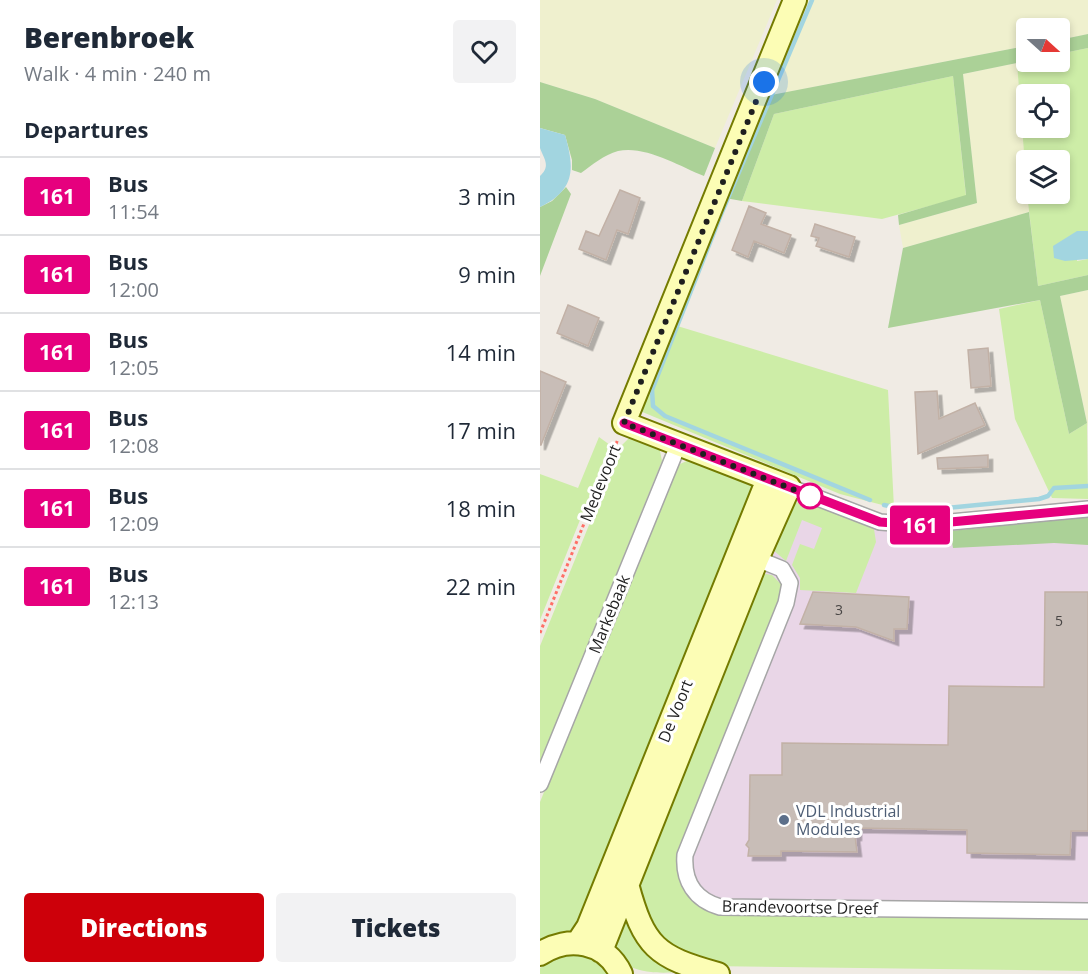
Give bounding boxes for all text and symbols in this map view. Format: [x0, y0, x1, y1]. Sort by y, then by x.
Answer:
text: Berenbroek [24, 18, 194, 56]
north arrow [1016, 18, 1070, 72]
map controls [1016, 18, 1070, 204]
button: heart [453, 20, 516, 83]
text: Walk · 4 min · 240 m [24, 60, 211, 87]
your location [749, 67, 779, 97]
button: locate [1016, 84, 1070, 138]
text: Departures [24, 114, 148, 144]
button: layers [1016, 150, 1070, 204]
text: Bus [108, 168, 148, 198]
text: 3 min [458, 181, 516, 211]
text: 161 [39, 182, 75, 210]
text: 11:54 [108, 198, 159, 225]
text: Bus [108, 246, 148, 276]
text: 9 min [458, 259, 516, 289]
text: 161 [39, 260, 75, 288]
text: 12:00 [108, 276, 159, 303]
text: Bus [108, 324, 148, 354]
text: 14 min [446, 337, 516, 367]
text: 161 [39, 338, 75, 366]
text: 12:05 [108, 354, 159, 381]
text: Bus [108, 402, 148, 432]
text: 17 min [446, 415, 516, 445]
text: 161 [39, 416, 75, 444]
text: 12:08 [108, 432, 159, 459]
street label: Medevoort [575, 441, 626, 525]
text: Bus [108, 480, 148, 510]
unlabelled marker [797, 483, 823, 509]
text: 18 min [446, 493, 516, 523]
text: 161 [39, 494, 75, 522]
line badge: 161 [886, 506, 955, 544]
text: 12:09 [108, 510, 159, 537]
text: 161 [902, 511, 938, 539]
text: Bus [108, 558, 148, 588]
text: 22 min [446, 571, 516, 601]
street label: Markebaak [583, 571, 635, 657]
text: 161 [39, 572, 75, 600]
text: 12:13 [108, 588, 159, 615]
house number: 3 [835, 600, 843, 619]
house number: 5 [1055, 611, 1063, 630]
street label: De Voort [652, 676, 698, 746]
place label: VDL Industrial Modules [796, 800, 900, 840]
marker: VDL Industrial Modules [777, 813, 791, 827]
button: Directions [24, 893, 264, 962]
button: Tickets [276, 893, 516, 962]
street label: Brandevoortse Dreef [722, 895, 880, 919]

